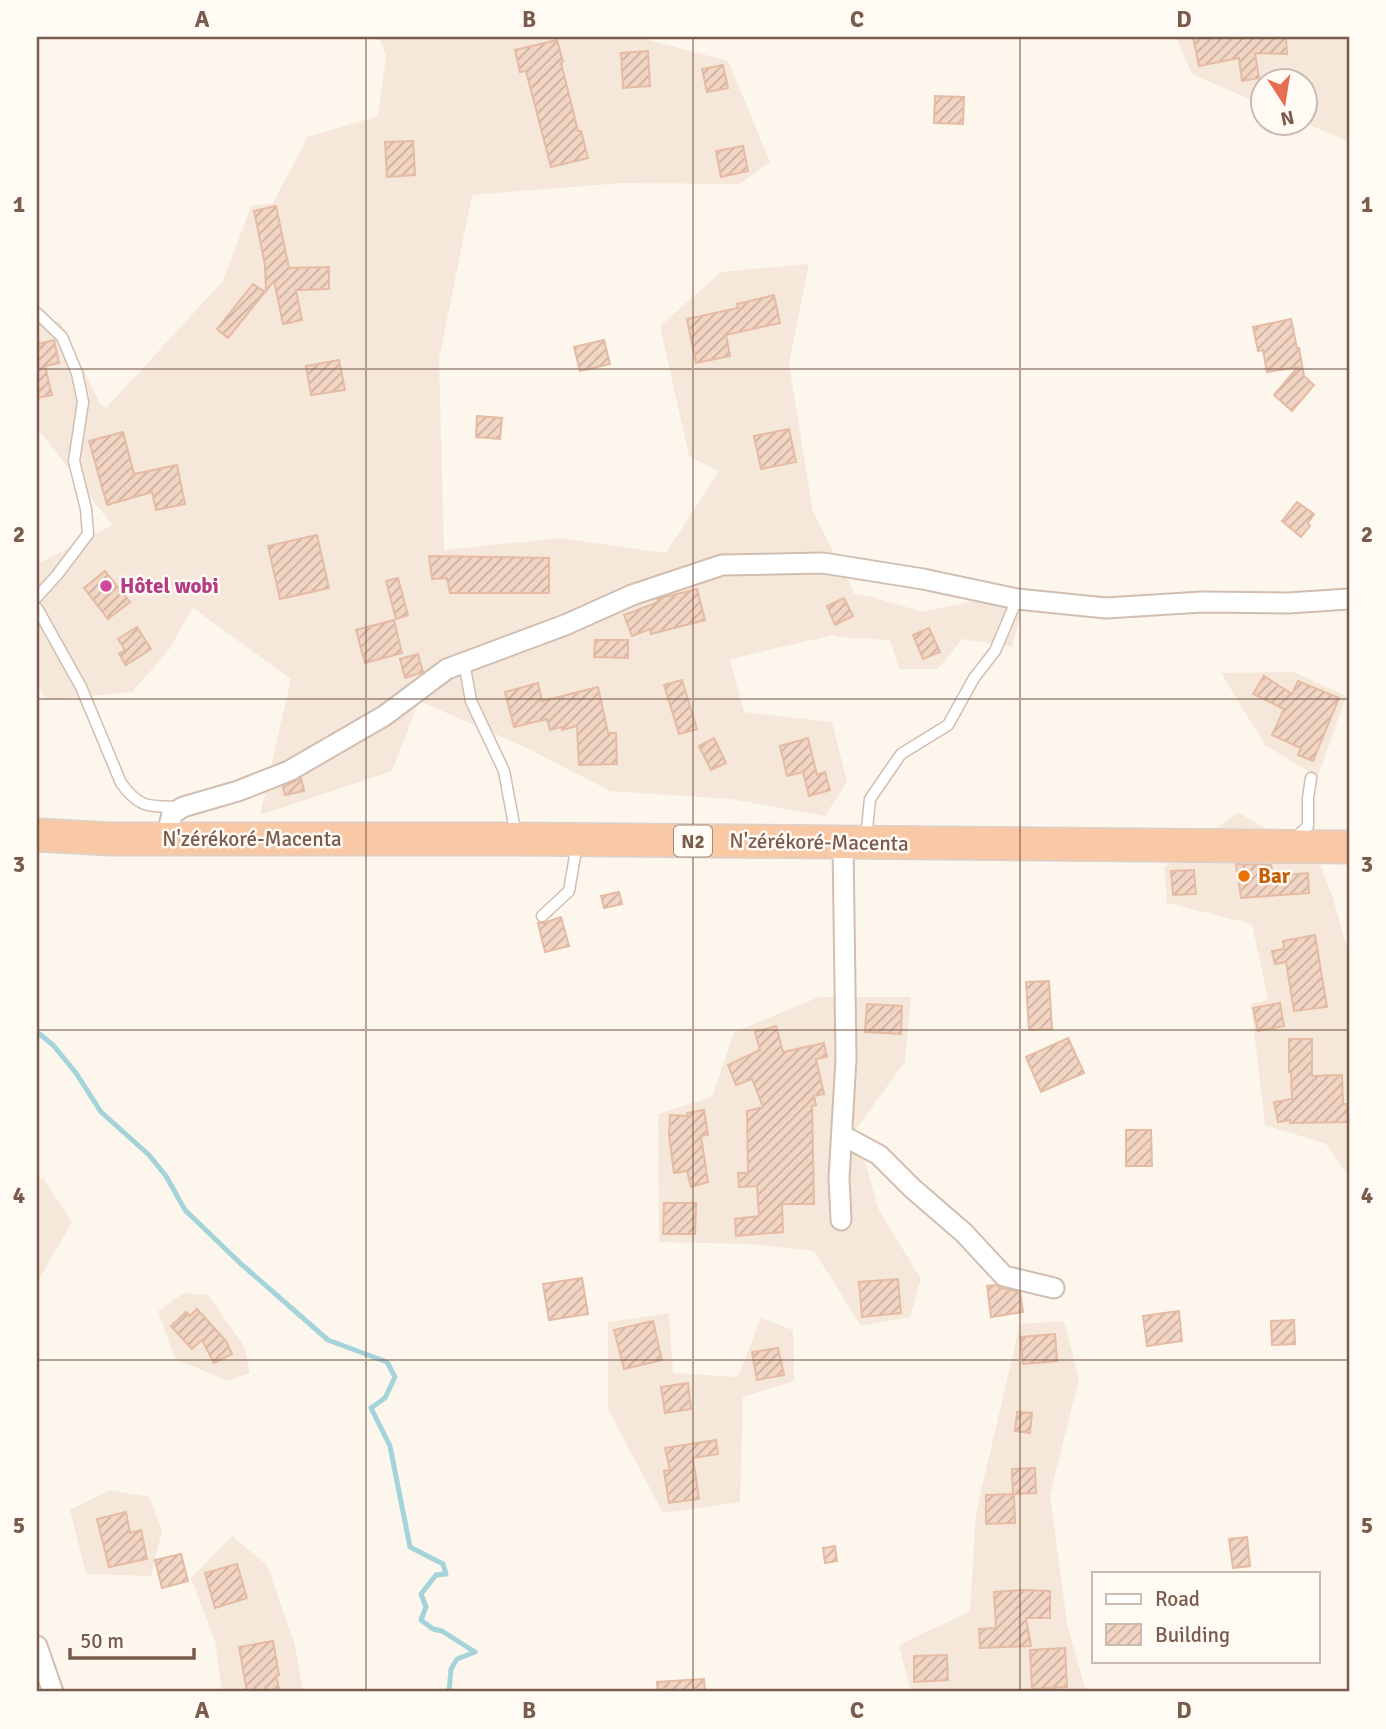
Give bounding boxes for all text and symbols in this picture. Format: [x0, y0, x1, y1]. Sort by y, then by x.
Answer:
text: A [195, 5, 210, 34]
text: B [522, 5, 536, 34]
text: C [850, 5, 864, 34]
text: D [1176, 5, 1192, 34]
north arrow [1250, 66, 1320, 136]
text: N [1278, 105, 1296, 131]
text: 1 [13, 190, 25, 219]
text: 1 [1361, 190, 1373, 219]
text: 2 [13, 520, 25, 549]
text: 2 [1361, 520, 1373, 549]
place label: Hôtel wobi [120, 573, 219, 599]
marker: Hôtel wobi [98, 578, 114, 594]
street label: N'zérékoré-Macenta [162, 826, 342, 852]
road number: N2 [674, 826, 712, 856]
street label: N'zérékoré-Macenta [729, 827, 909, 857]
text: 3 [13, 850, 25, 879]
text: 3 [1361, 850, 1373, 879]
place label: Bar [1258, 863, 1291, 889]
marker: Bar [1236, 868, 1252, 884]
text: 4 [13, 1181, 25, 1210]
text: 4 [1361, 1181, 1373, 1210]
text: 5 [13, 1511, 25, 1540]
text: 5 [1361, 1511, 1373, 1540]
legend [1092, 1572, 1320, 1662]
text: Road [1155, 1586, 1200, 1612]
scale bar [70, 1617, 194, 1661]
text: Building [1155, 1622, 1230, 1648]
text: 50 m [80, 1628, 124, 1654]
text: A [195, 1696, 210, 1725]
text: B [522, 1696, 536, 1725]
text: C [850, 1696, 864, 1725]
text: D [1176, 1696, 1192, 1725]

